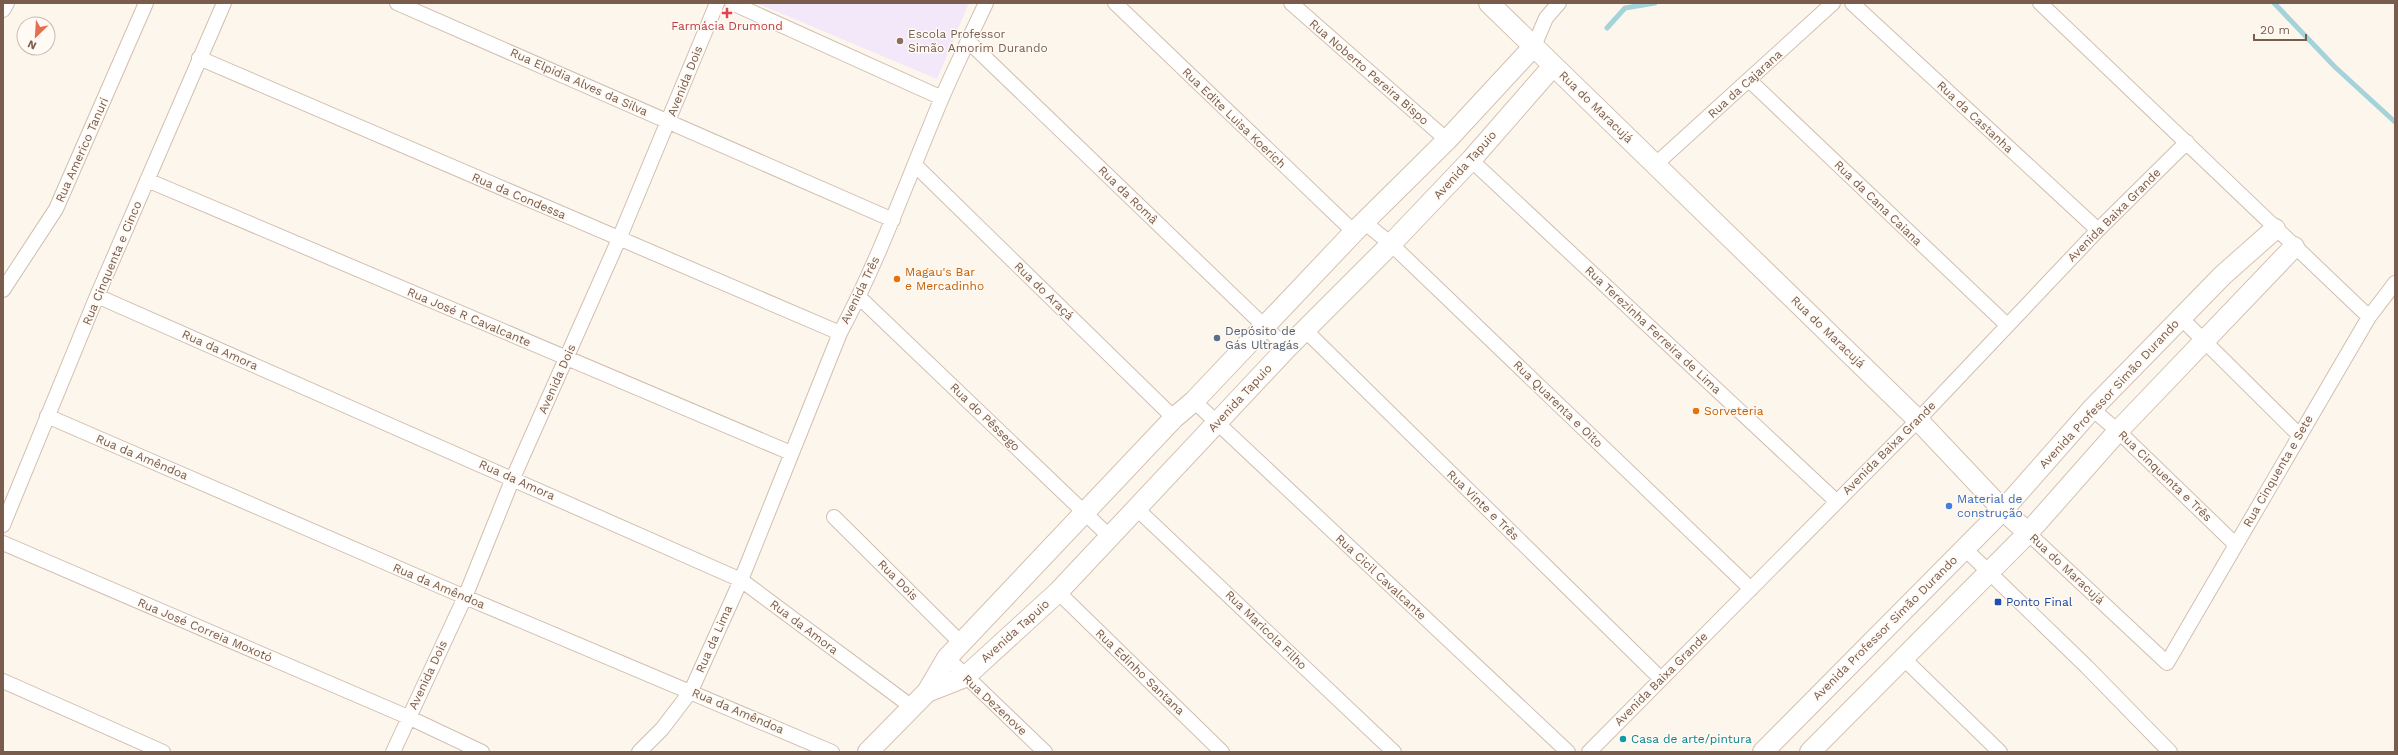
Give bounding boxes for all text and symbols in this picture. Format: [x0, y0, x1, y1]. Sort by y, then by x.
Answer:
marker: Farmácia Drumond [722, 8, 732, 18]
north arrow [16, 16, 56, 56]
street label: Rua Noberto Pereira Bispo [1307, 16, 1431, 128]
scale bar [2254, 16, 2306, 42]
place label: Farmácia Drumond [671, 19, 783, 33]
text: 20 m [2260, 23, 2290, 37]
place label: Escola Professor Simão Amorim Durando [908, 27, 1048, 55]
marker: Escola Professor Simão Amorim Durando [895, 36, 905, 46]
text: N [26, 37, 38, 52]
street label: Avenida Dois [664, 44, 706, 118]
street label: Rua Elpidia Alves da Silva [508, 45, 650, 119]
street label: Rua da Cajarana [1705, 47, 1785, 121]
street label: Rua Edite Luisa Koerich [1179, 65, 1289, 171]
street label: Rua do Maracujá [1556, 68, 1636, 146]
street label: Rua da Castanha [1934, 78, 2016, 156]
street label: Rua Americo Tanuri [53, 95, 111, 205]
street label: Avenida Tapuio [1431, 128, 1499, 202]
street label: Rua da Cana Caiana [1831, 158, 1925, 249]
street label: Rua da Româ [1095, 163, 1161, 227]
street label: Avenida Baixa Grande [2064, 165, 2164, 265]
street label: Rua da Condessa [470, 170, 568, 222]
street label: Rua Cinquenta e Cinco [80, 199, 144, 327]
street label: Avenida Três [838, 254, 882, 326]
street label: Rua do Araçá [1011, 259, 1077, 323]
street label: Rua Terezinha Ferreira de Lima [1582, 263, 1724, 397]
place label: Magau's Bar e Mercadinho [905, 265, 984, 293]
marker: Magau's Bar e Mercadinho [892, 274, 902, 284]
street label: Rua José R Cavalcante [405, 285, 533, 349]
street label: Rua do Maracujá [1788, 293, 1868, 371]
street label: Avenida Professor Simão Durando [2036, 317, 2182, 471]
place label: Depósito de Gás Ultragás [1225, 324, 1299, 352]
street label: Rua da Amora [180, 327, 260, 373]
marker: Depósito de Gás Ultragás [1212, 333, 1222, 343]
street label: Avenida Dois [535, 342, 579, 416]
street label: Rua Quarenta e Oito [1510, 358, 1606, 450]
street label: Avenida Tapuio [1205, 361, 1275, 435]
street label: Rua do Pêssego [947, 380, 1023, 454]
street label: Avenida Baixa Grande [1839, 398, 1939, 498]
place label: Sorveteria [1704, 404, 1764, 418]
marker: Sorveteria [1691, 406, 1701, 416]
street label: Rua Cinquenta e Sete [2240, 412, 2316, 529]
street label: Rua Cinquenta e Três [2115, 428, 2215, 524]
street label: Rua da Amêndoa [94, 431, 190, 483]
street label: Rua da Amora [477, 457, 557, 503]
street label: Rua Vinte e Três [1444, 467, 1522, 543]
place label: Material de construção [1957, 492, 2023, 520]
marker: Material de construção [1944, 501, 1954, 511]
street label: Rua Cicil Cavalcante [1333, 531, 1429, 623]
street label: Rua do Maracujá [2027, 531, 2107, 607]
street label: Avenida Professor Simão Durando [1810, 553, 1960, 703]
street label: Rua Dois [875, 557, 921, 603]
street label: Rua da Amêndoa [391, 560, 487, 612]
street label: Rua Maricola Filho [1222, 587, 1310, 673]
street label: Rua José Correia Moxotó [135, 595, 275, 665]
place label: Ponto Final [2006, 595, 2073, 609]
street label: Rua da Amora [767, 597, 841, 657]
street label: Avenida Tapuio [978, 597, 1052, 665]
marker: Ponto Final [1993, 597, 2003, 607]
street label: Rua da Lima [693, 603, 735, 675]
street label: Rua Edinho Santana [1093, 626, 1187, 718]
street label: Avenida Baixa Grande [1611, 629, 1711, 729]
street label: Avenida Dois [406, 638, 450, 712]
street label: Rua Dezenove [960, 672, 1030, 738]
street label: Rua da Amêndoa [690, 685, 786, 737]
place label: Casa de arte/pintura [1631, 732, 1752, 746]
marker: Casa de arte/pintura [1618, 734, 1628, 744]

